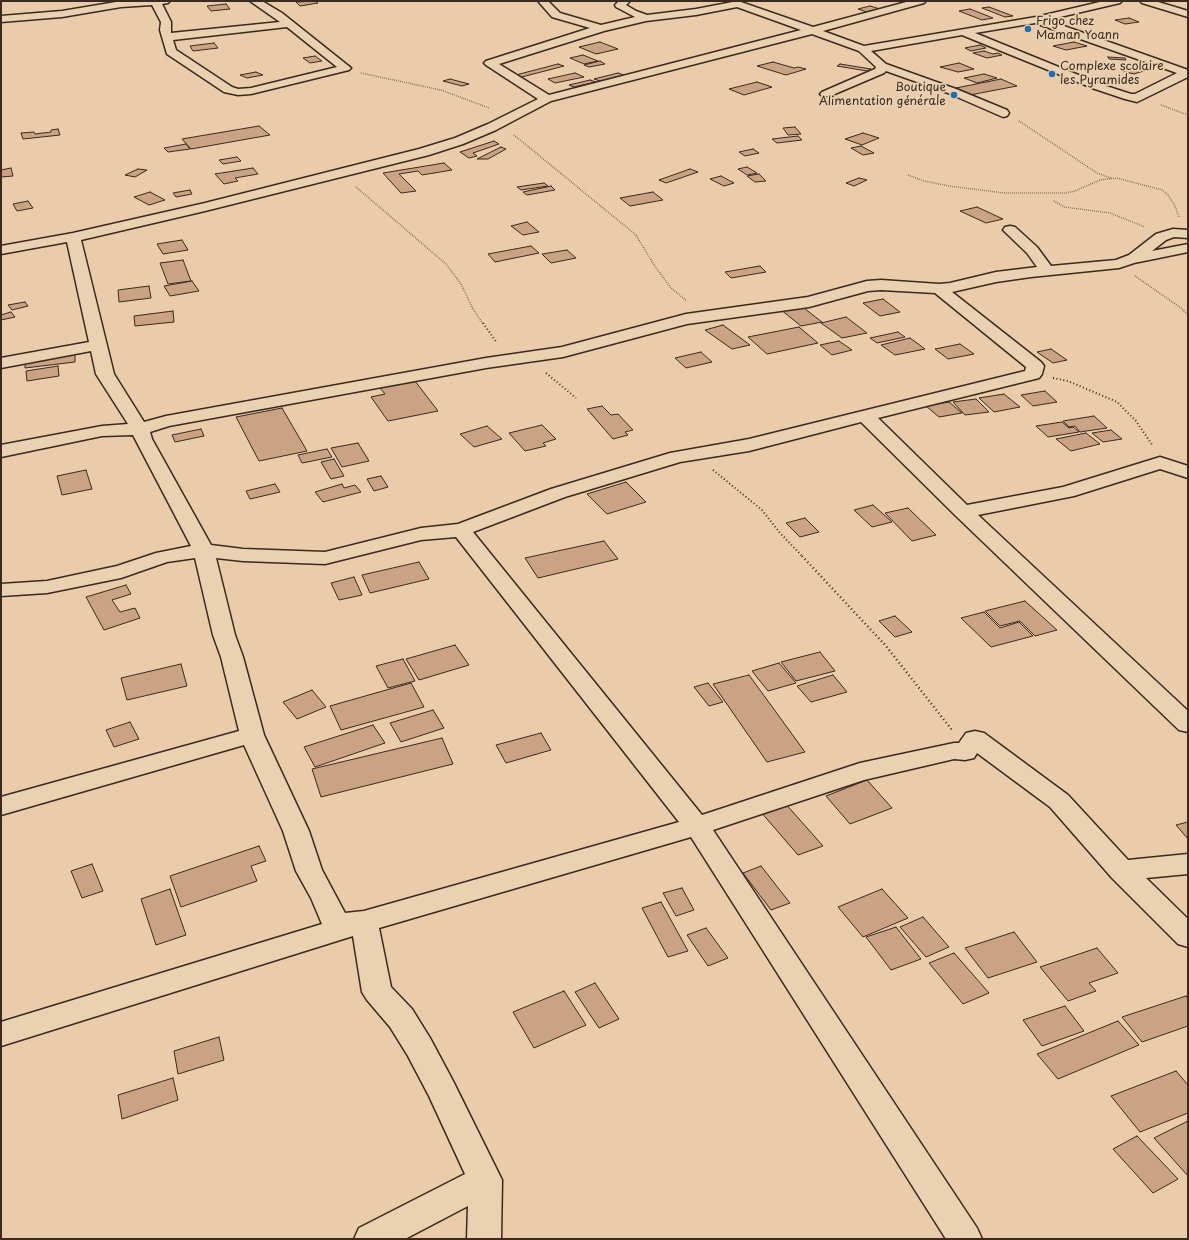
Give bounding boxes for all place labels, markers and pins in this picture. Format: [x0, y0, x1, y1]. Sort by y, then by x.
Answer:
place label: Frigo chez Maman Yoann [1036, 15, 1119, 43]
marker: Frigo chez Maman Yoann [1023, 24, 1033, 34]
place label: Complexe scolaire les Pyramides [1060, 60, 1164, 88]
marker: Complexe scolaire les Pyramides [1047, 69, 1057, 79]
place label: Boutique Alimentation générale [819, 81, 946, 109]
marker: Boutique Alimentation générale [949, 90, 959, 100]

